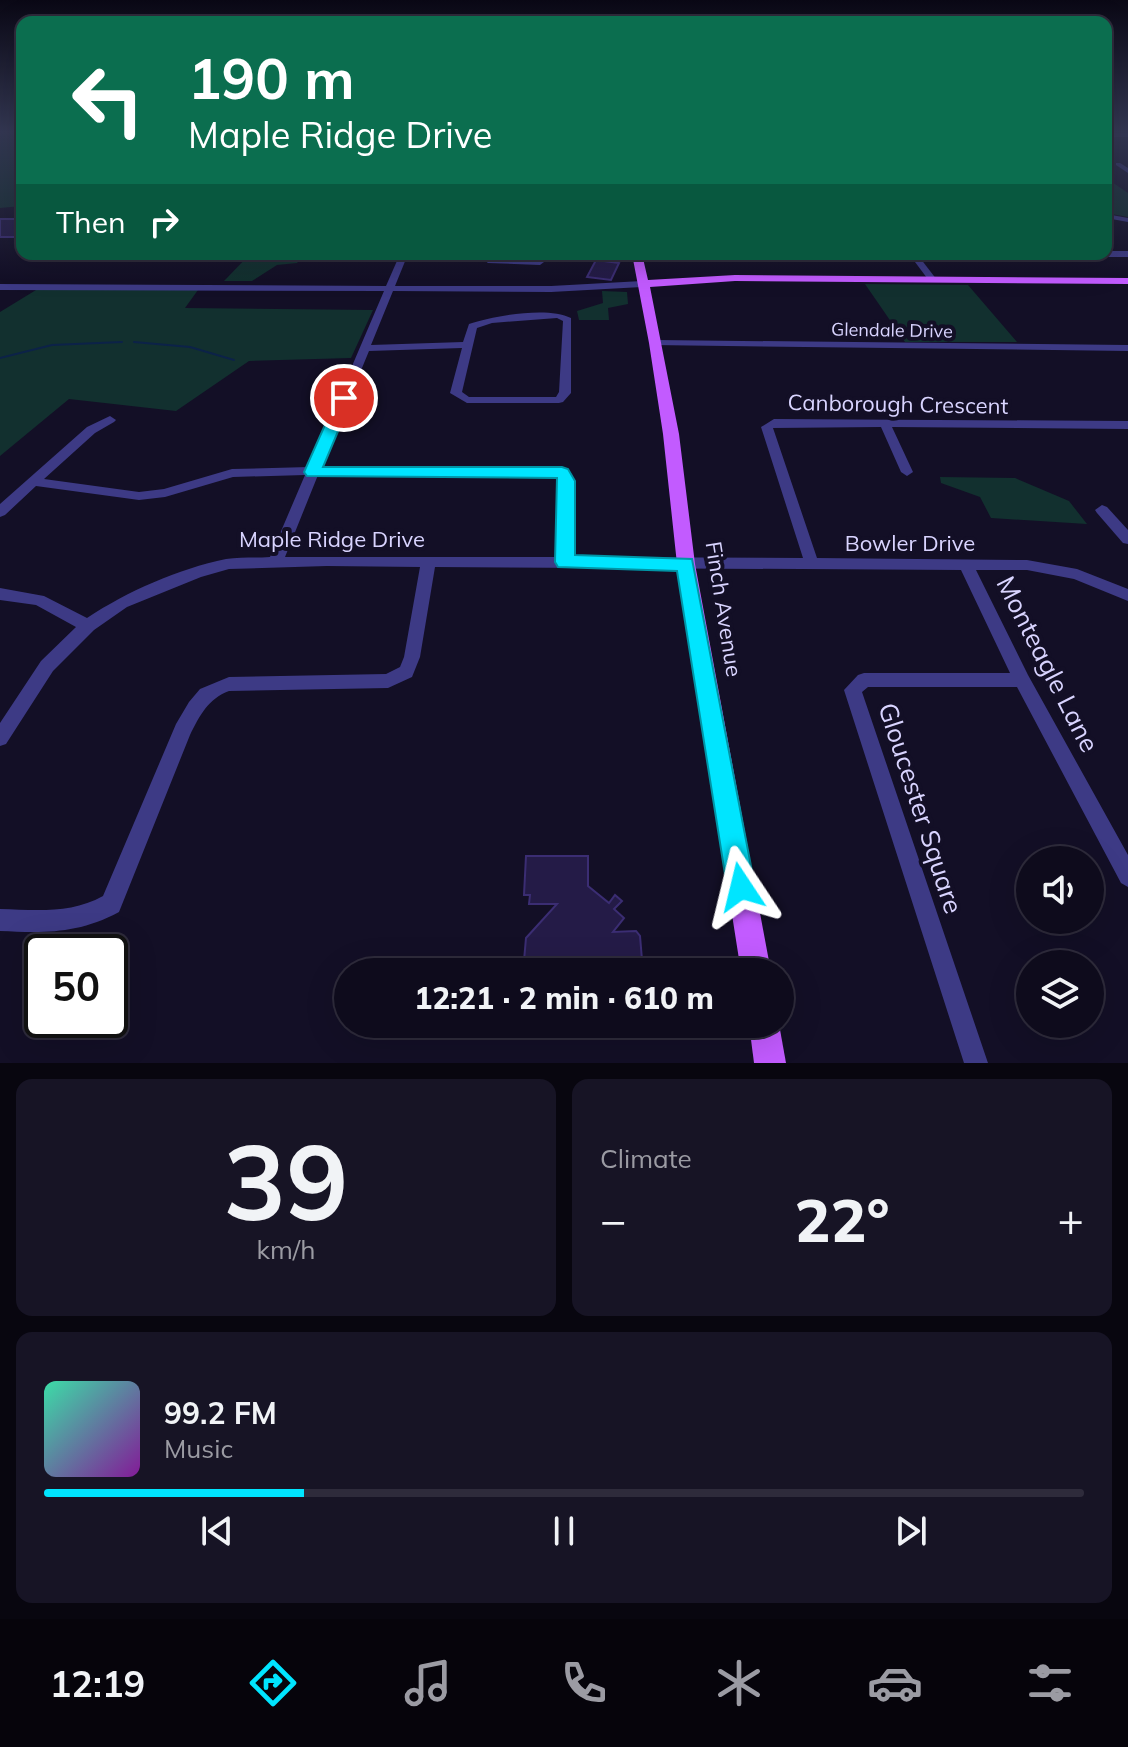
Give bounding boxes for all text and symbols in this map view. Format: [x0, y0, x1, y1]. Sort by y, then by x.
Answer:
text: 190 m [188, 43, 355, 113]
icon: left [56, 48, 160, 152]
text: Maple Ridge Drive [188, 112, 492, 157]
icon: right [142, 200, 186, 244]
text: Then [56, 203, 126, 241]
street label: Glendale Drive [831, 317, 953, 343]
pin [310, 364, 378, 432]
icon: arrive [322, 376, 366, 420]
street label: Canborough Crescent [787, 388, 1009, 420]
street label: Maple Ridge Drive [239, 525, 425, 553]
street label: Bowler Drive [845, 529, 975, 557]
street label: Finch Avenue [699, 539, 749, 679]
street label: Monteagle Lane [989, 570, 1107, 758]
street label: Gloucester Square [871, 698, 971, 918]
position arrow [699, 845, 783, 929]
map controls [1016, 846, 1104, 1038]
button: sound [1016, 846, 1104, 934]
speed limit sign: 50 [24, 934, 128, 1038]
button: layers [1016, 950, 1104, 1038]
text: 12:21 · 2 min · 610 m [414, 979, 714, 1017]
text: 39 [224, 1115, 348, 1246]
text: Climate [600, 1142, 692, 1175]
text: 22° [794, 1182, 890, 1257]
text: − [600, 1192, 626, 1247]
text: + [1058, 1192, 1084, 1247]
text: km/h [257, 1233, 315, 1266]
text: 99.2 FM [164, 1394, 277, 1432]
text: Music [164, 1432, 233, 1465]
icon: previous [195, 1509, 239, 1553]
icon: pause [542, 1509, 586, 1553]
icon: next [889, 1509, 933, 1553]
icon: directions [245, 1655, 301, 1711]
icon: music [400, 1655, 456, 1711]
icon: phone [556, 1655, 612, 1711]
icon: climate [711, 1655, 767, 1711]
icon: car [867, 1655, 923, 1711]
icon: filters [1022, 1655, 1078, 1711]
text: 12:19 [50, 1661, 145, 1706]

